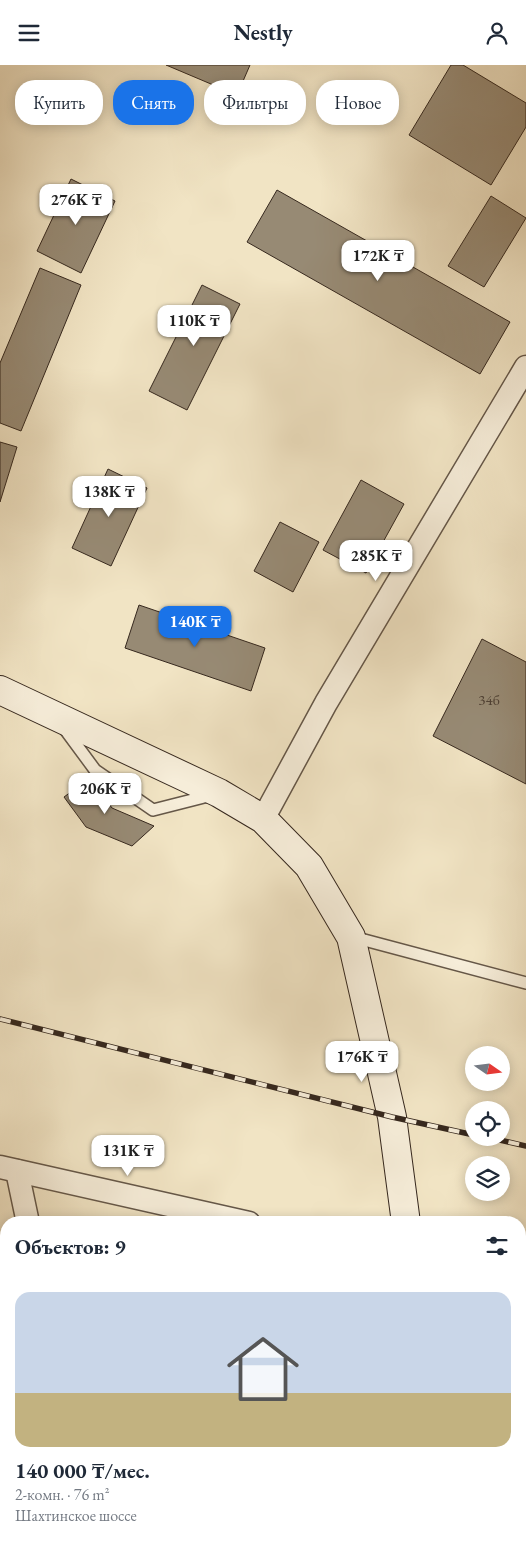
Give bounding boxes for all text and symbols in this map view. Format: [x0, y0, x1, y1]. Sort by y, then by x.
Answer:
text: Nestly [233, 18, 293, 47]
icon: menu [15, 19, 43, 47]
icon: person [483, 19, 511, 47]
chip: Купить [15, 80, 103, 125]
chip: Снять [113, 80, 194, 125]
chip: Фильтры [204, 80, 306, 125]
chip: Новое [316, 80, 399, 125]
pin: 276K ₸ [35, 184, 117, 226]
text: 276K ₸ [50, 189, 102, 210]
pin: 172K ₸ [337, 239, 419, 282]
text: 172K ₸ [352, 245, 404, 266]
pin: 110K ₸ [153, 305, 235, 347]
text: 110K ₸ [168, 310, 220, 331]
pin: 138K ₸ [68, 475, 150, 518]
text: 138K ₸ [83, 481, 135, 502]
pin: 285K ₸ [335, 539, 417, 582]
text: 285K ₸ [350, 545, 402, 566]
pin: 140K ₸ [154, 605, 236, 648]
text: 140K ₸ [169, 611, 221, 632]
house number: 34б [478, 690, 500, 709]
pin: 206K ₸ [64, 773, 146, 815]
text: 206K ₸ [79, 778, 131, 799]
pin: 176K ₸ [321, 1041, 403, 1083]
text: 176K ₸ [336, 1046, 388, 1067]
north arrow [465, 1046, 510, 1091]
map controls [465, 1046, 510, 1201]
button: locate [465, 1101, 510, 1146]
pin: 131K ₸ [87, 1135, 169, 1177]
text: 131K ₸ [102, 1140, 154, 1161]
button: layers [465, 1156, 510, 1201]
icon: filters [483, 1232, 511, 1260]
text: Объектов: 9 [15, 1233, 126, 1260]
icon: home [218, 1324, 308, 1414]
text: 140 000 ₸/мес. [15, 1457, 150, 1484]
text: 2-комн. · 76 m² [15, 1484, 110, 1505]
text: Шахтинское шоссе [15, 1505, 137, 1526]

